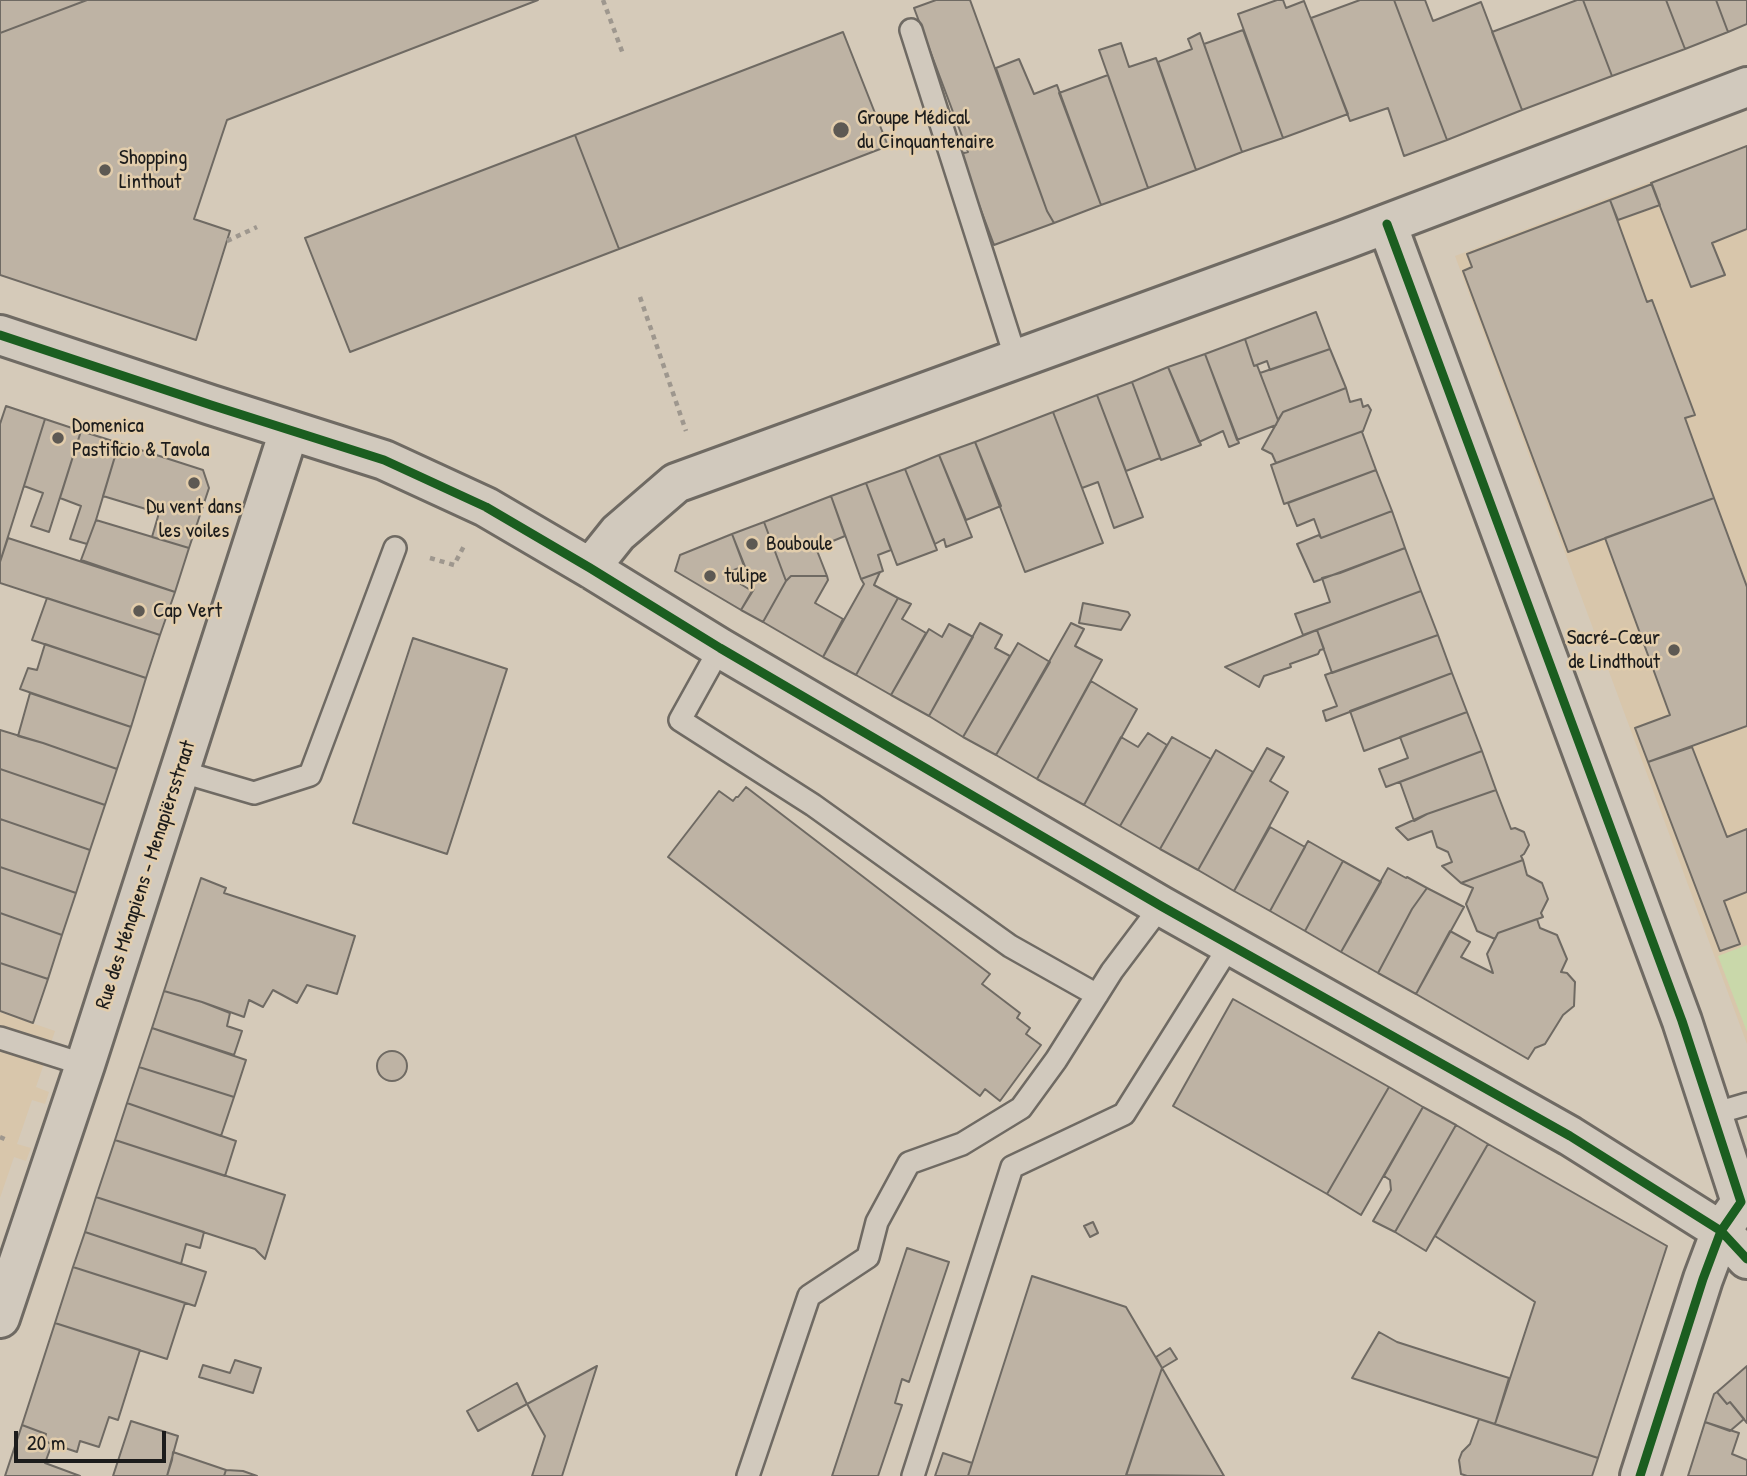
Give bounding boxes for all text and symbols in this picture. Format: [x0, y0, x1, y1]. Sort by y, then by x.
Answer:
place label: Groupe Médical du Cinquantenaire [857, 105, 994, 155]
marker: Groupe Médical du Cinquantenaire [831, 120, 851, 140]
place label: Shopping Linthout [119, 145, 187, 195]
marker: Shopping Linthout [97, 162, 113, 178]
place label: Domenica Pastificio & Tavola [72, 413, 210, 463]
marker: Domenica Pastificio & Tavola [50, 430, 66, 446]
marker: Du vent dans les voiles [186, 475, 202, 491]
place label: Du vent dans les voiles [146, 494, 242, 544]
place label: Bouboule [766, 531, 833, 557]
marker: Bouboule [744, 536, 760, 552]
place label: tulipe [724, 563, 767, 589]
marker: tulipe [702, 568, 718, 584]
place label: Cap Vert [153, 598, 222, 624]
marker: Cap Vert [131, 603, 147, 619]
place label: Sacré-Cœur de Lindthout [1567, 625, 1660, 675]
marker: Sacré-Cœur de Lindthout [1666, 642, 1682, 658]
street label: Rue des Ménapiens - Menapiërsstraat [91, 738, 201, 1012]
scale bar [18, 1416, 170, 1460]
text: 20 m [27, 1428, 65, 1457]

